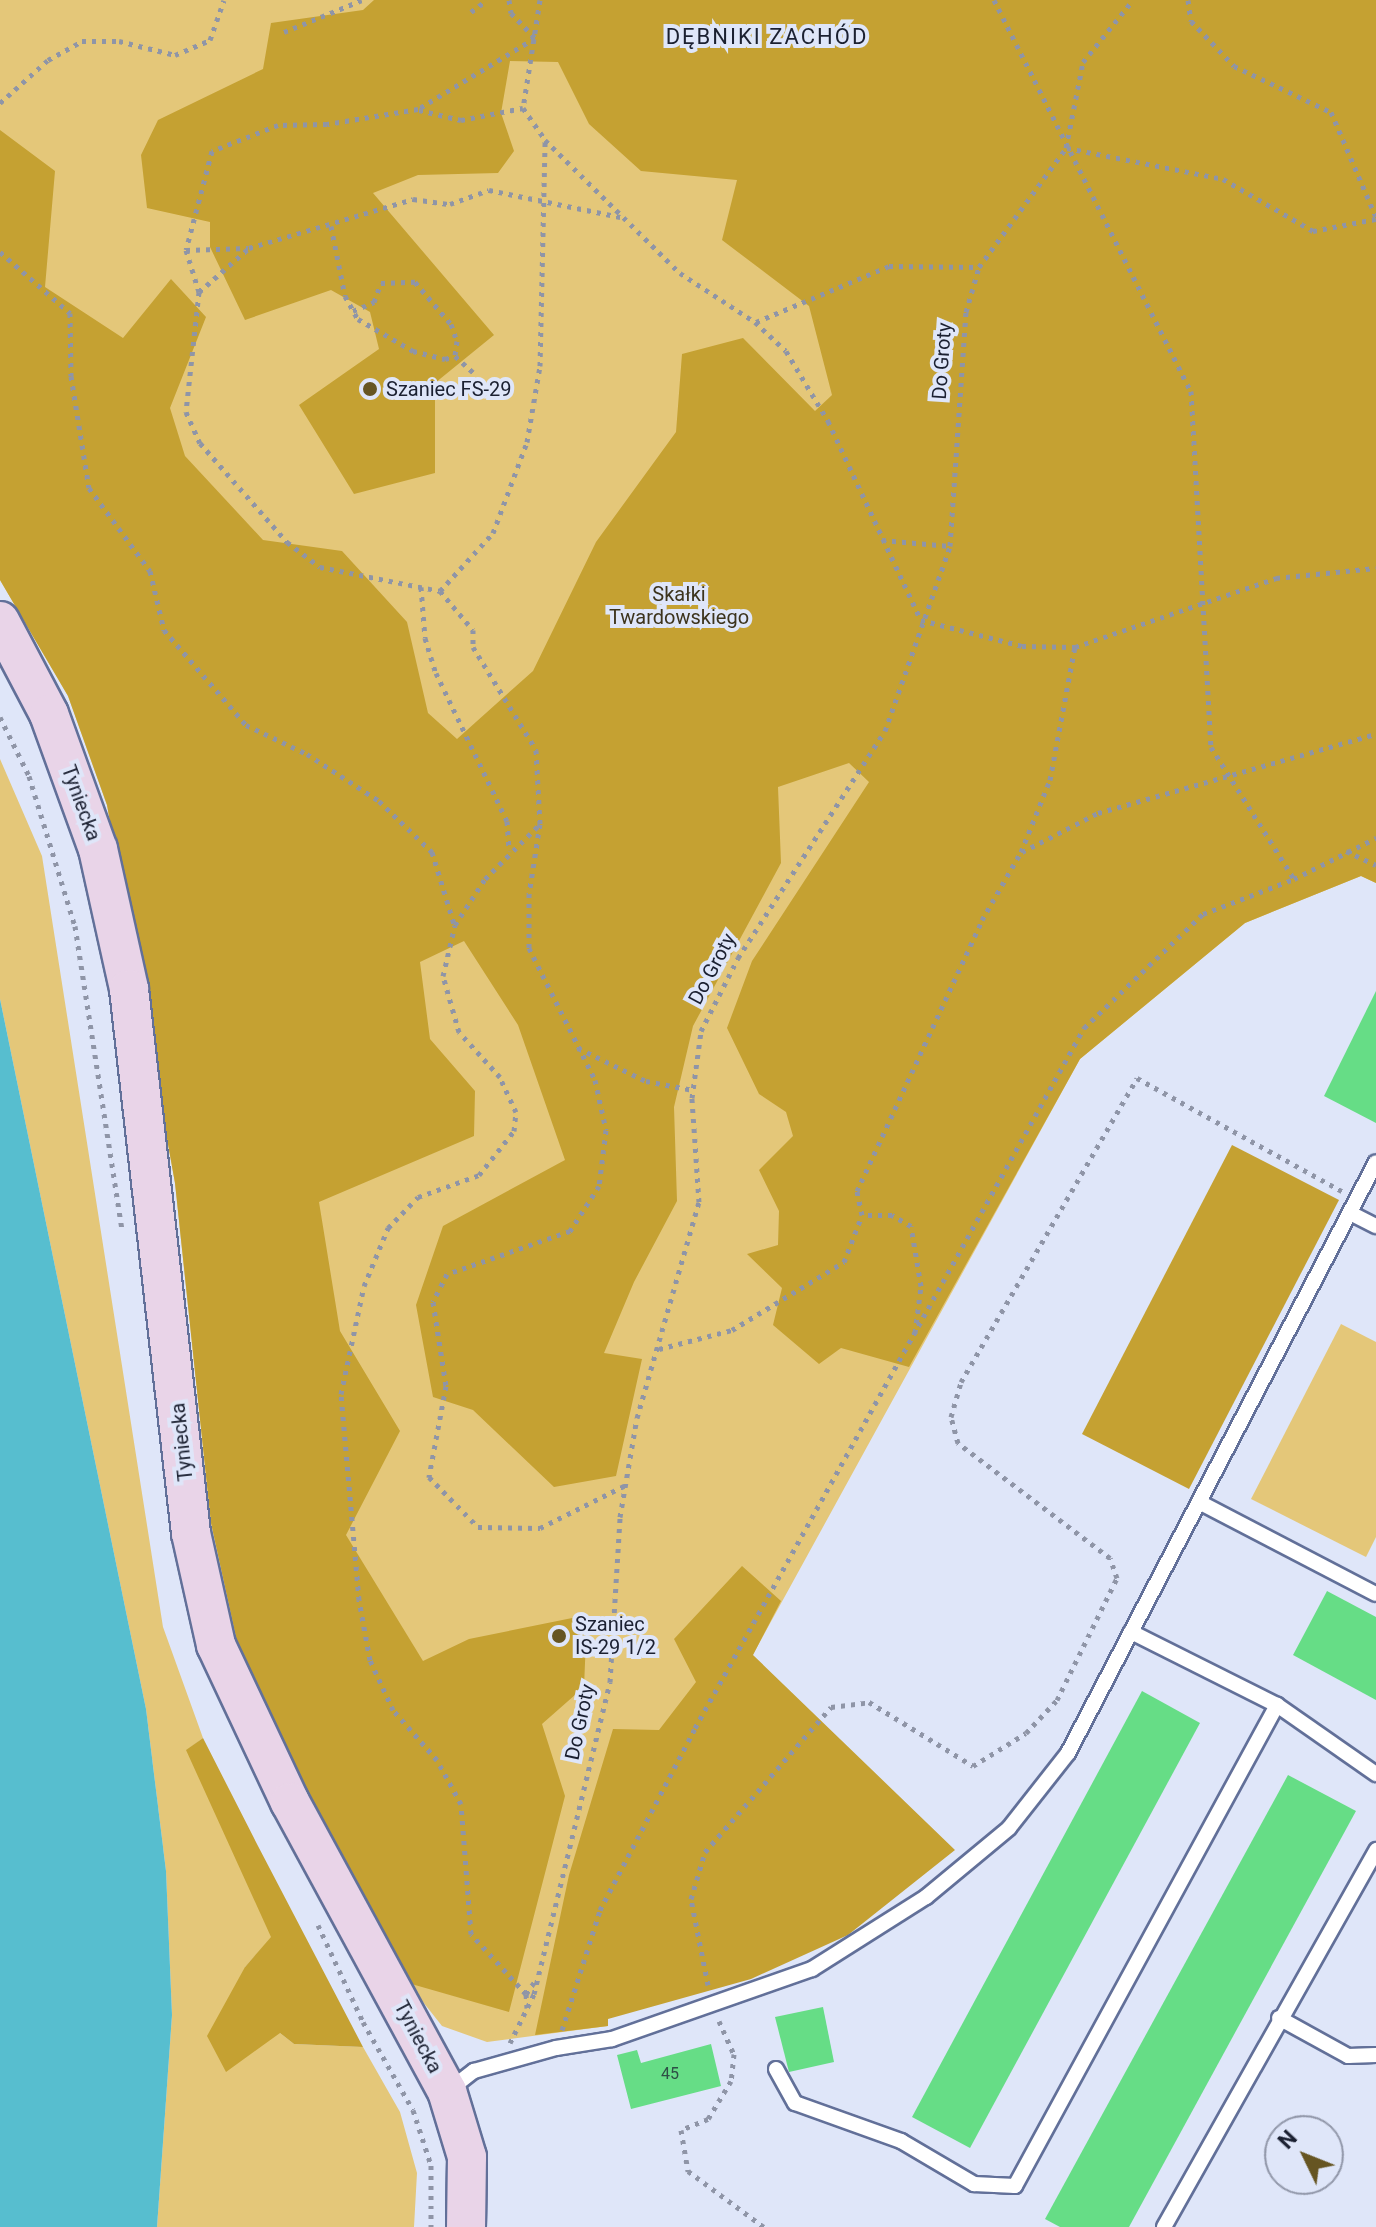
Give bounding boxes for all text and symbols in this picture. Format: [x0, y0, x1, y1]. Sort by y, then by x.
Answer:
district label: DĘBNIKI ZACHÓD [666, 24, 868, 50]
street label: Do Groty [927, 322, 957, 400]
place label: Szaniec FS-29 [386, 377, 512, 401]
marker: Szaniec FS-29 [361, 380, 379, 398]
park label: Skałki Twardowskiego [609, 582, 749, 629]
street label: Tyniecka [56, 762, 106, 844]
street label: Do Groty [683, 929, 741, 1009]
street label: Tyniecka [166, 1402, 198, 1482]
place label: Szaniec IS-29 1/2 [575, 1612, 656, 1659]
marker: Szaniec IS-29 1/2 [550, 1627, 568, 1645]
street label: Do Groty [560, 1682, 600, 1762]
street label: Tyniecka [389, 1997, 447, 2077]
house number: 45 [661, 2064, 679, 2084]
north arrow [1264, 2115, 1344, 2195]
text: N [1273, 2125, 1302, 2154]

